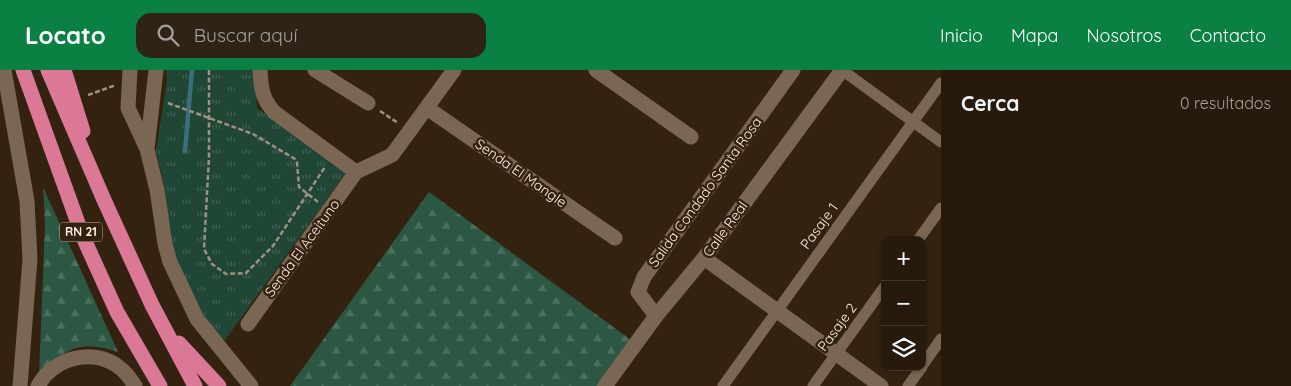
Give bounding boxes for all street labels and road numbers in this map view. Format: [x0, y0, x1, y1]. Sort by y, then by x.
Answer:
street label: Salida Condado Santa Rosa [644, 113, 766, 271]
street label: Senda El Mangle [472, 135, 570, 211]
street label: Senda El Aceituno [261, 196, 343, 300]
street label: Calle Real [699, 198, 751, 260]
street label: Pasaje 1 [796, 199, 842, 253]
road number: RN 21 [60, 222, 102, 242]
street label: Pasaje 2 [813, 299, 861, 355]

